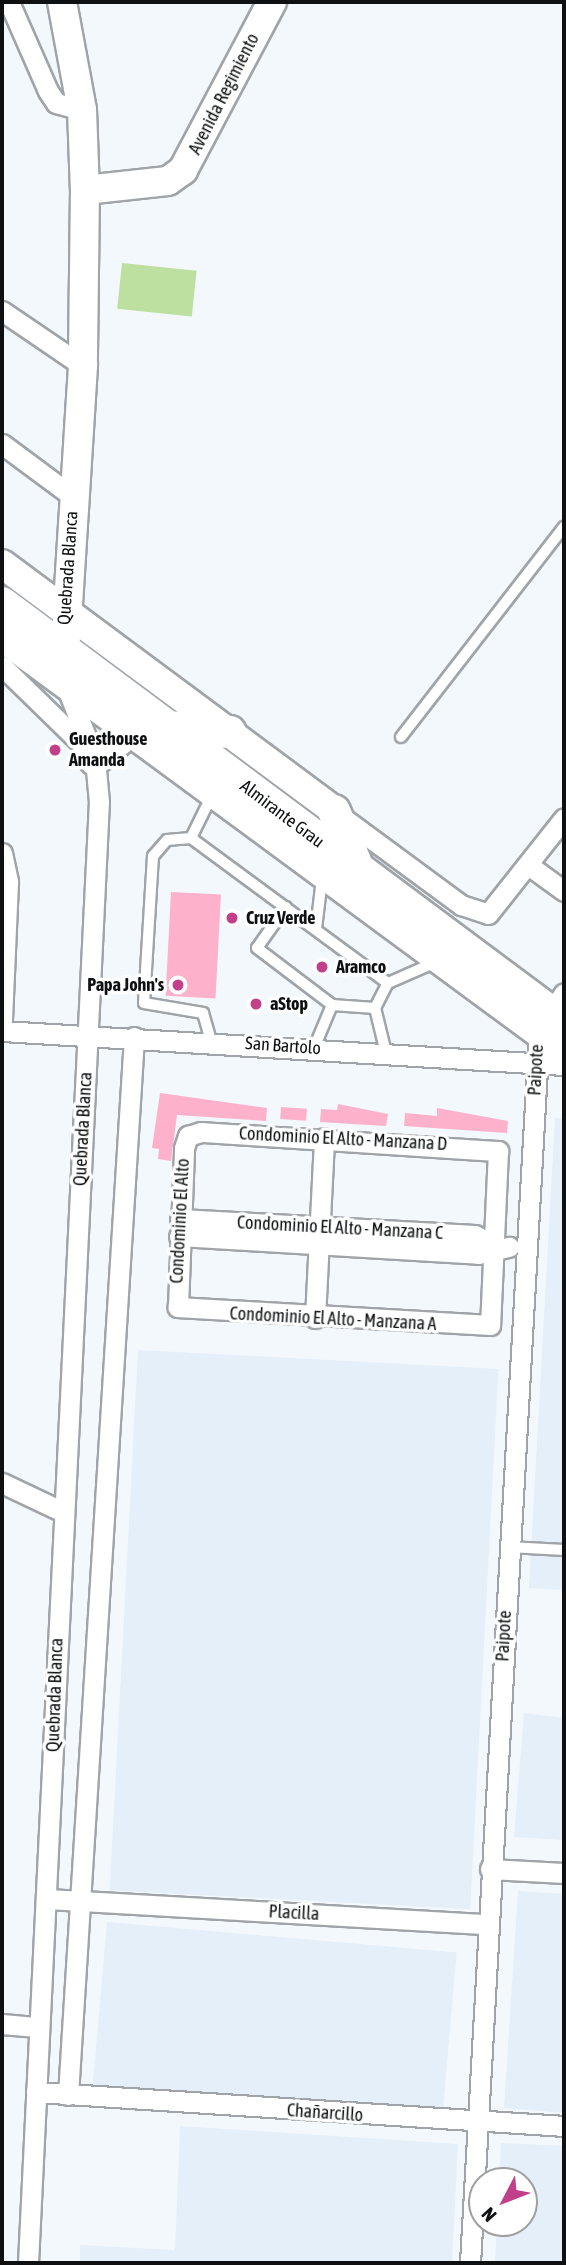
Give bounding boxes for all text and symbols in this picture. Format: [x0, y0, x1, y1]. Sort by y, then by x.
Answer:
street label: Avenida Regimiento [184, 30, 264, 158]
street label: Quebrada Blanca [53, 510, 83, 626]
place label: Guesthouse Amanda [69, 729, 147, 772]
marker: Guesthouse Amanda [47, 742, 63, 758]
street label: Almirante Grau [236, 775, 328, 853]
place label: Cruz Verde [246, 907, 316, 929]
marker: Cruz Verde [224, 910, 240, 926]
place label: Aramco [336, 956, 386, 978]
marker: Aramco [314, 959, 330, 975]
place label: Papa John's [87, 974, 164, 996]
marker: Papa John's [170, 977, 186, 993]
place label: aStop [270, 993, 308, 1015]
marker: aStop [248, 996, 264, 1012]
street label: San Bartolo [245, 1033, 321, 1059]
street label: Paipote [524, 1044, 548, 1096]
street label: Quebrada Blanca [69, 1071, 97, 1187]
street label: Condominio El Alto - Manzana D [238, 1123, 448, 1155]
street label: Condominio El Alto [166, 1158, 194, 1284]
street label: Condominio El Alto - Manzana C [236, 1212, 444, 1244]
street label: Condominio El Alto - Manzana A [229, 1303, 437, 1335]
street label: Paipote [492, 1610, 516, 1662]
street label: Quebrada Blanca [42, 1638, 68, 1752]
street label: Placilla [268, 1901, 320, 1925]
street label: Chañarcillo [286, 2100, 364, 2126]
north arrow [468, 2167, 538, 2237]
text: N [477, 2203, 501, 2226]

